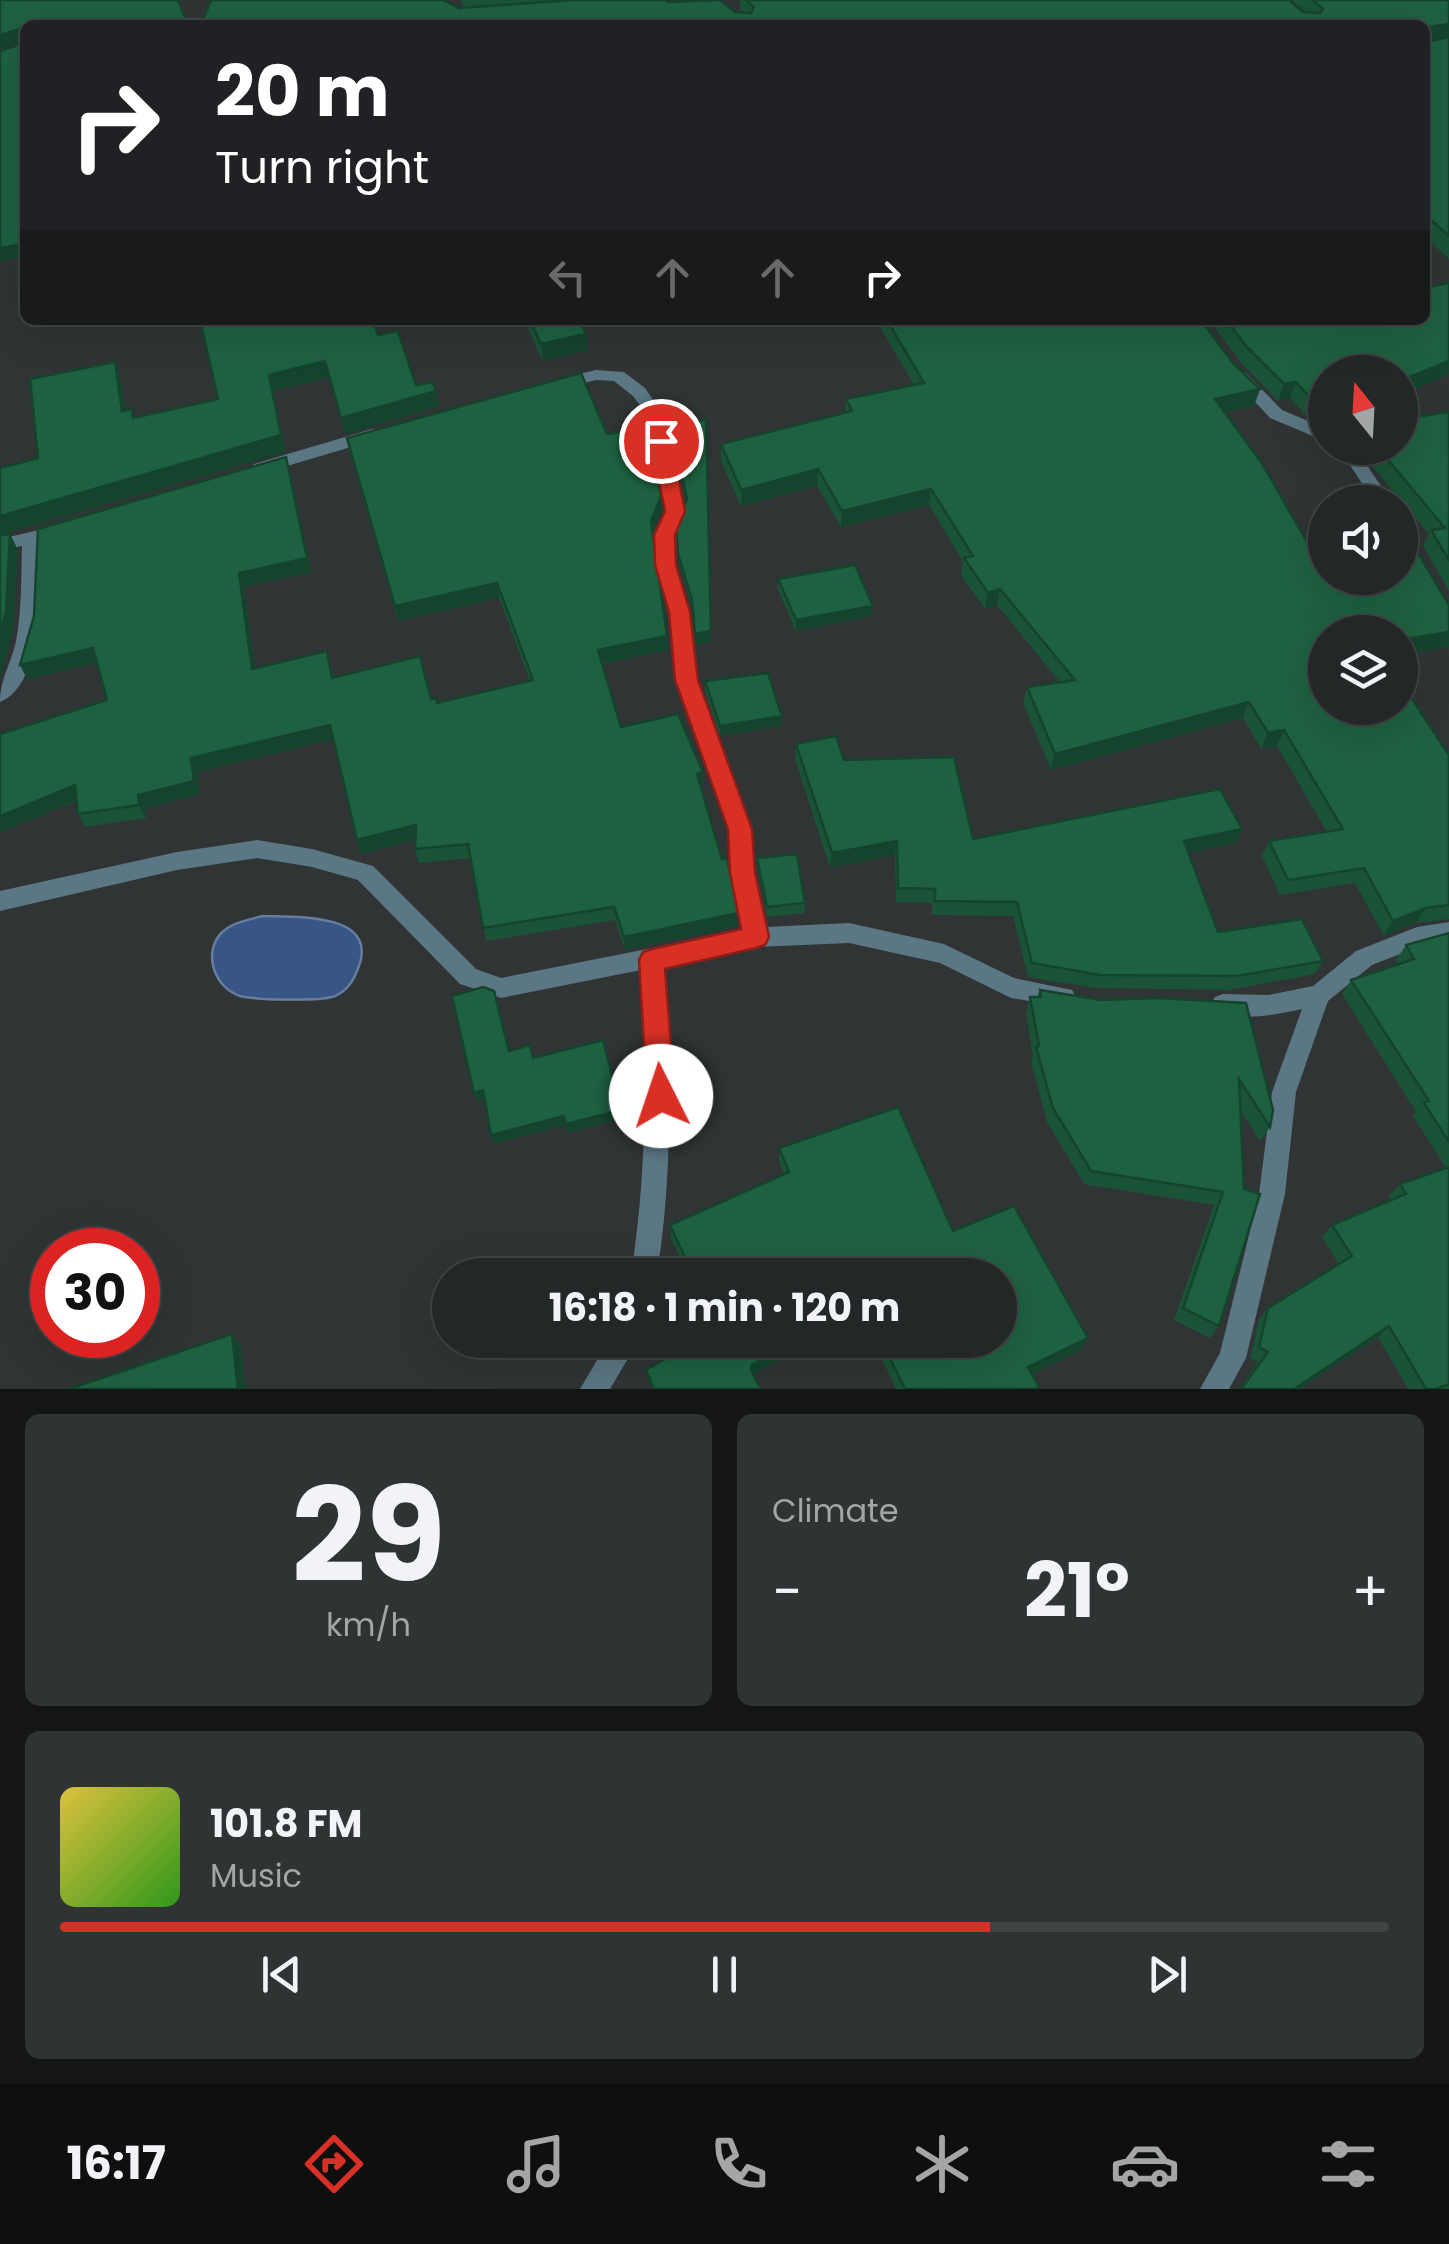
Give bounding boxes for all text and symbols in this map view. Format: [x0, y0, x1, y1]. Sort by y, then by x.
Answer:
text: 20 m [215, 42, 390, 141]
icon: right [50, 60, 180, 190]
text: Turn right [215, 136, 429, 199]
icon: left [540, 250, 595, 305]
icon: ahead [645, 250, 700, 305]
icon: ahead [750, 250, 805, 305]
icon: right [855, 250, 910, 305]
north arrow [1308, 355, 1418, 465]
map controls [1308, 355, 1418, 725]
pin [619, 399, 704, 484]
icon: arrive [634, 414, 689, 469]
button: sound [1308, 485, 1418, 595]
button: layers [1308, 615, 1418, 725]
position arrow [609, 1044, 713, 1148]
speed limit sign: 30 [30, 1228, 160, 1358]
text: 16:18 · 1 min · 120 m [549, 1281, 900, 1334]
text: 29 [291, 1444, 446, 1627]
text: Climate [772, 1488, 899, 1533]
text: 21° [1024, 1538, 1130, 1643]
text: − [772, 1553, 802, 1630]
text: + [1351, 1553, 1389, 1630]
text: km/h [326, 1602, 411, 1647]
text: 101.8 FM [210, 1797, 362, 1850]
text: Music [210, 1853, 302, 1898]
icon: previous [254, 1947, 309, 2002]
icon: pause [697, 1947, 752, 2002]
icon: next [1140, 1947, 1195, 2002]
icon: directions [299, 2129, 369, 2199]
icon: music [501, 2129, 571, 2199]
icon: phone [704, 2129, 774, 2199]
icon: climate [907, 2129, 977, 2199]
icon: car [1110, 2129, 1180, 2199]
icon: filters [1313, 2129, 1383, 2199]
text: 16:17 [66, 2132, 166, 2195]

